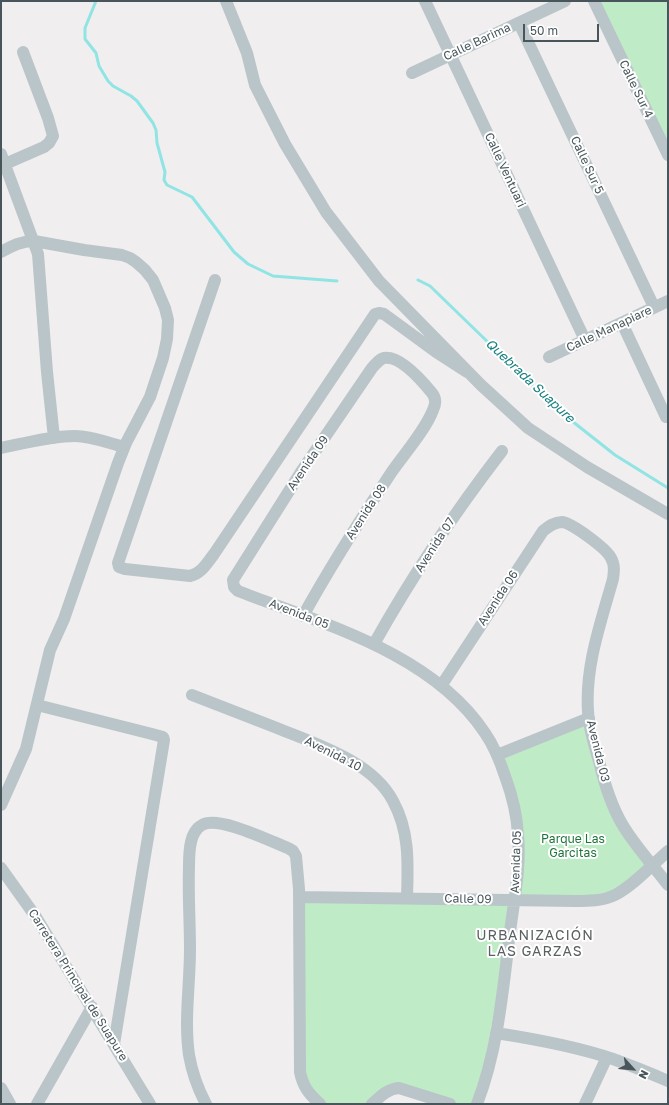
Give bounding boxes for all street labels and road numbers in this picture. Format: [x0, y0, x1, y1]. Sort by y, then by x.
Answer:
street label: Calle Barima [441, 20, 513, 64]
street label: Calle Sur 4 [616, 58, 656, 120]
street label: Calle Ventuari [481, 130, 529, 210]
street label: Calle Sur 5 [567, 134, 607, 196]
street label: Calle Manapiare [564, 303, 654, 355]
street label: Avenida 09 [284, 433, 332, 493]
street label: Avenida 08 [343, 482, 389, 542]
street label: Avenida 07 [412, 515, 458, 575]
street label: Avenida 06 [475, 568, 521, 628]
street label: Avenida 05 [267, 596, 331, 632]
street label: Avenida 03 [583, 719, 613, 783]
street label: Avenida 10 [302, 734, 364, 774]
street label: Avenida 05 [508, 830, 524, 894]
street label: Calle 09 [444, 891, 492, 907]
street label: Carretera Principal de Suapure [25, 906, 131, 1064]

